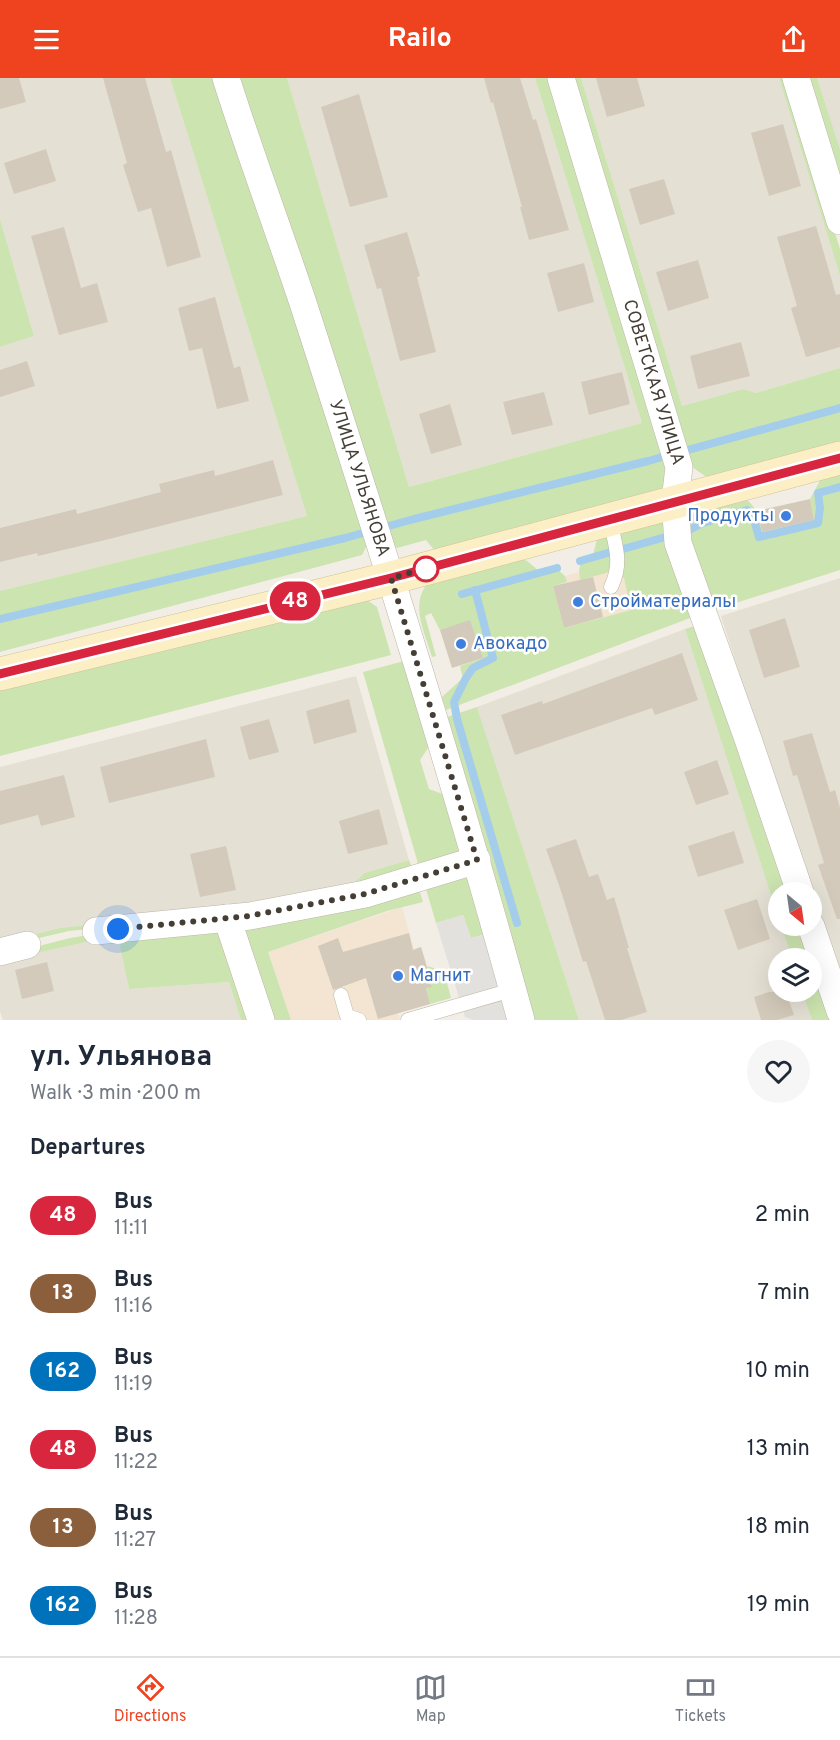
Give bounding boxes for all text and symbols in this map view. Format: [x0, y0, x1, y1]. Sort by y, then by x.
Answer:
text: Railo [388, 22, 452, 56]
icon: menu [30, 23, 63, 56]
icon: share [777, 23, 810, 56]
street label: СОВЕТСКАЯ УЛИЦА [617, 297, 689, 468]
street label: УЛИЦА УЛЬЯНОВА [323, 397, 395, 560]
place label: Продукты [687, 505, 774, 528]
marker: Продукты [779, 509, 793, 523]
unlabelled marker [413, 556, 439, 582]
line badge: 48 [268, 582, 322, 620]
text: 48 [282, 588, 308, 615]
place label: Стройматериалы [590, 591, 736, 614]
marker: Стройматериалы [571, 595, 585, 609]
place label: Авокадо [473, 633, 547, 656]
marker: Авокадо [454, 637, 468, 651]
north arrow [768, 882, 822, 936]
map controls [768, 882, 822, 1002]
your location [103, 914, 133, 944]
button: layers [768, 948, 822, 1002]
place label: Магнит [410, 965, 471, 988]
marker: Магнит [391, 969, 405, 983]
text: ул. Ульянова [30, 1040, 212, 1076]
button: heart [747, 1040, 810, 1103]
text: Walk · 3 min · 200 m [30, 1081, 201, 1107]
text: Departures [30, 1135, 146, 1162]
text: Bus [114, 1189, 153, 1216]
text: 48 [50, 1202, 76, 1229]
text: 2 min [755, 1202, 810, 1229]
text: 11:11 [114, 1216, 148, 1242]
text: Bus [114, 1267, 153, 1294]
text: 13 [53, 1280, 74, 1307]
text: 7 min [758, 1280, 810, 1307]
text: 11:16 [114, 1294, 153, 1320]
text: Bus [114, 1345, 153, 1372]
text: 162 [46, 1358, 80, 1385]
text: 10 min [746, 1358, 810, 1385]
text: 11:19 [114, 1372, 153, 1398]
text: Bus [114, 1423, 153, 1450]
text: 48 [50, 1436, 76, 1463]
text: 13 min [747, 1436, 810, 1463]
text: 11:22 [114, 1450, 158, 1476]
text: Bus [114, 1501, 153, 1528]
text: 13 [53, 1514, 74, 1541]
text: 18 min [747, 1514, 810, 1541]
text: 11:27 [114, 1528, 156, 1554]
text: Bus [114, 1579, 153, 1606]
text: 162 [46, 1592, 80, 1619]
text: 19 min [747, 1592, 810, 1619]
text: 11:28 [114, 1606, 158, 1632]
tab: Directions [114, 1671, 187, 1727]
tab: Map [414, 1671, 447, 1727]
tab: Tickets [675, 1671, 726, 1727]

